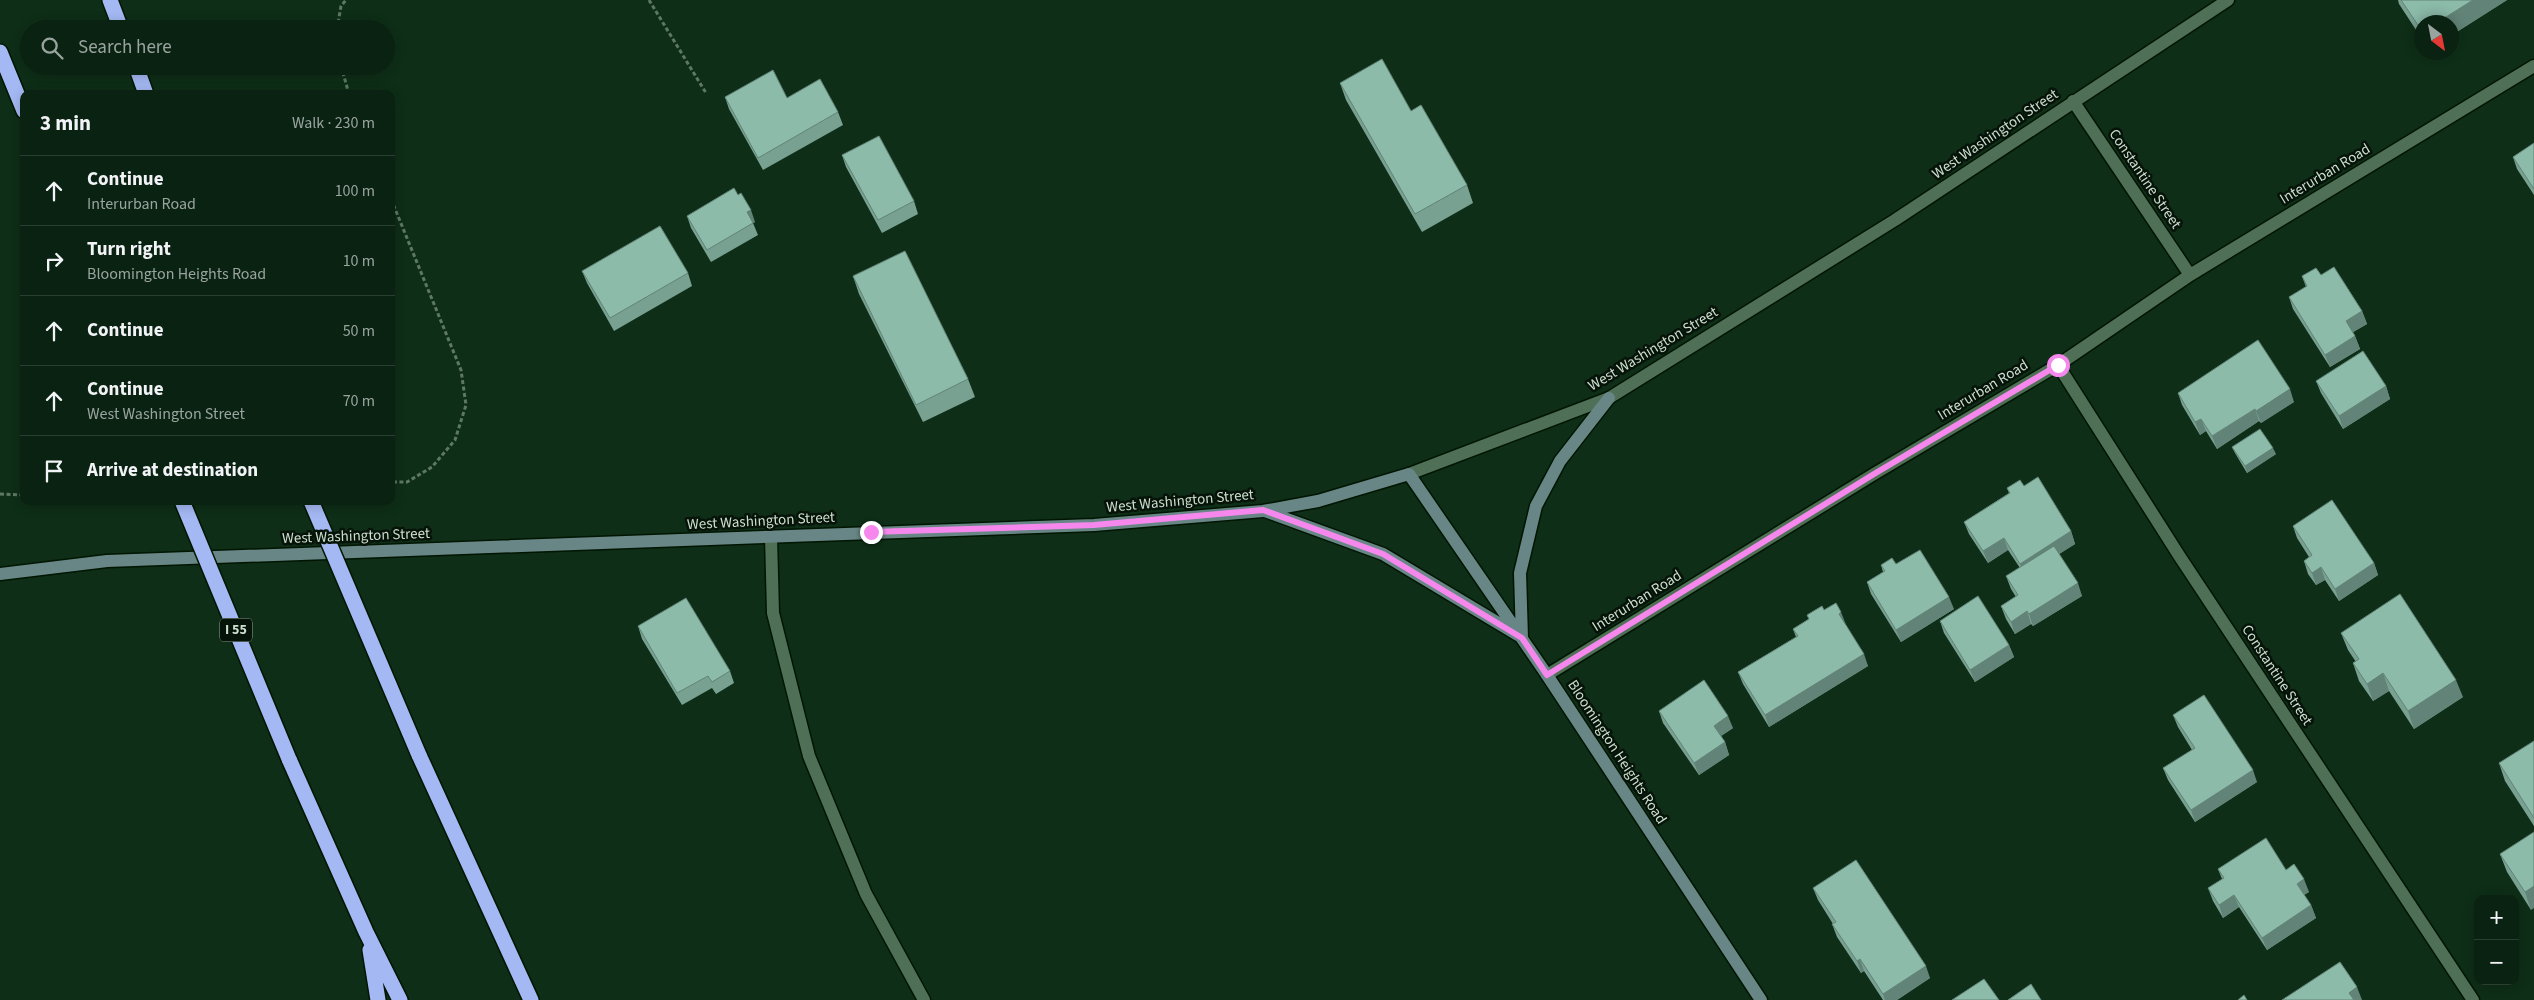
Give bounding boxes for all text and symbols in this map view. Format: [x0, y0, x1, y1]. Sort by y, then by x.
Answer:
north arrow [2414, 15, 2459, 60]
search box [20, 20, 395, 75]
icon: search [38, 34, 66, 62]
text: Search here [78, 34, 172, 61]
street label: West Washington Street [1928, 84, 2062, 184]
text: 3 min [40, 108, 91, 138]
text: Walk · 230 m [292, 112, 375, 134]
street label: Constantine Street [2104, 125, 2186, 233]
street label: Interurban Road [2276, 139, 2374, 209]
text: Continue [87, 166, 164, 193]
icon: ahead [40, 177, 68, 205]
text: 100 m [335, 180, 375, 202]
text: Interurban Road [87, 193, 196, 215]
text: Turn right [87, 236, 171, 263]
icon: right [40, 247, 68, 275]
text: 10 m [343, 250, 375, 272]
text: Bloomington Heights Road [87, 263, 266, 285]
street label: West Washington Street [1584, 302, 1722, 396]
icon: ahead [40, 317, 68, 345]
text: Continue [87, 317, 164, 344]
text: 50 m [343, 320, 375, 342]
route start [2047, 354, 2070, 377]
street label: Interurban Road [1934, 355, 2032, 425]
text: Continue [87, 376, 164, 403]
icon: ahead [40, 387, 68, 415]
text: 70 m [343, 390, 375, 412]
text: West Washington Street [87, 403, 245, 425]
icon: arrive [40, 457, 68, 485]
text: Arrive at destination [87, 457, 258, 484]
street label: West Washington Street [1105, 484, 1255, 518]
street label: West Washington Street [687, 507, 835, 535]
route end [860, 521, 883, 544]
street label: West Washington Street [282, 523, 430, 549]
street label: Interurban Road [1588, 565, 1686, 637]
road number: I 55 [220, 618, 252, 642]
street label: Constantine Street [2236, 620, 2318, 730]
street label: Bloomington Heights Road [1562, 676, 1672, 828]
map controls [2474, 895, 2519, 985]
button: + [2474, 895, 2519, 940]
button: − [2474, 940, 2519, 985]

